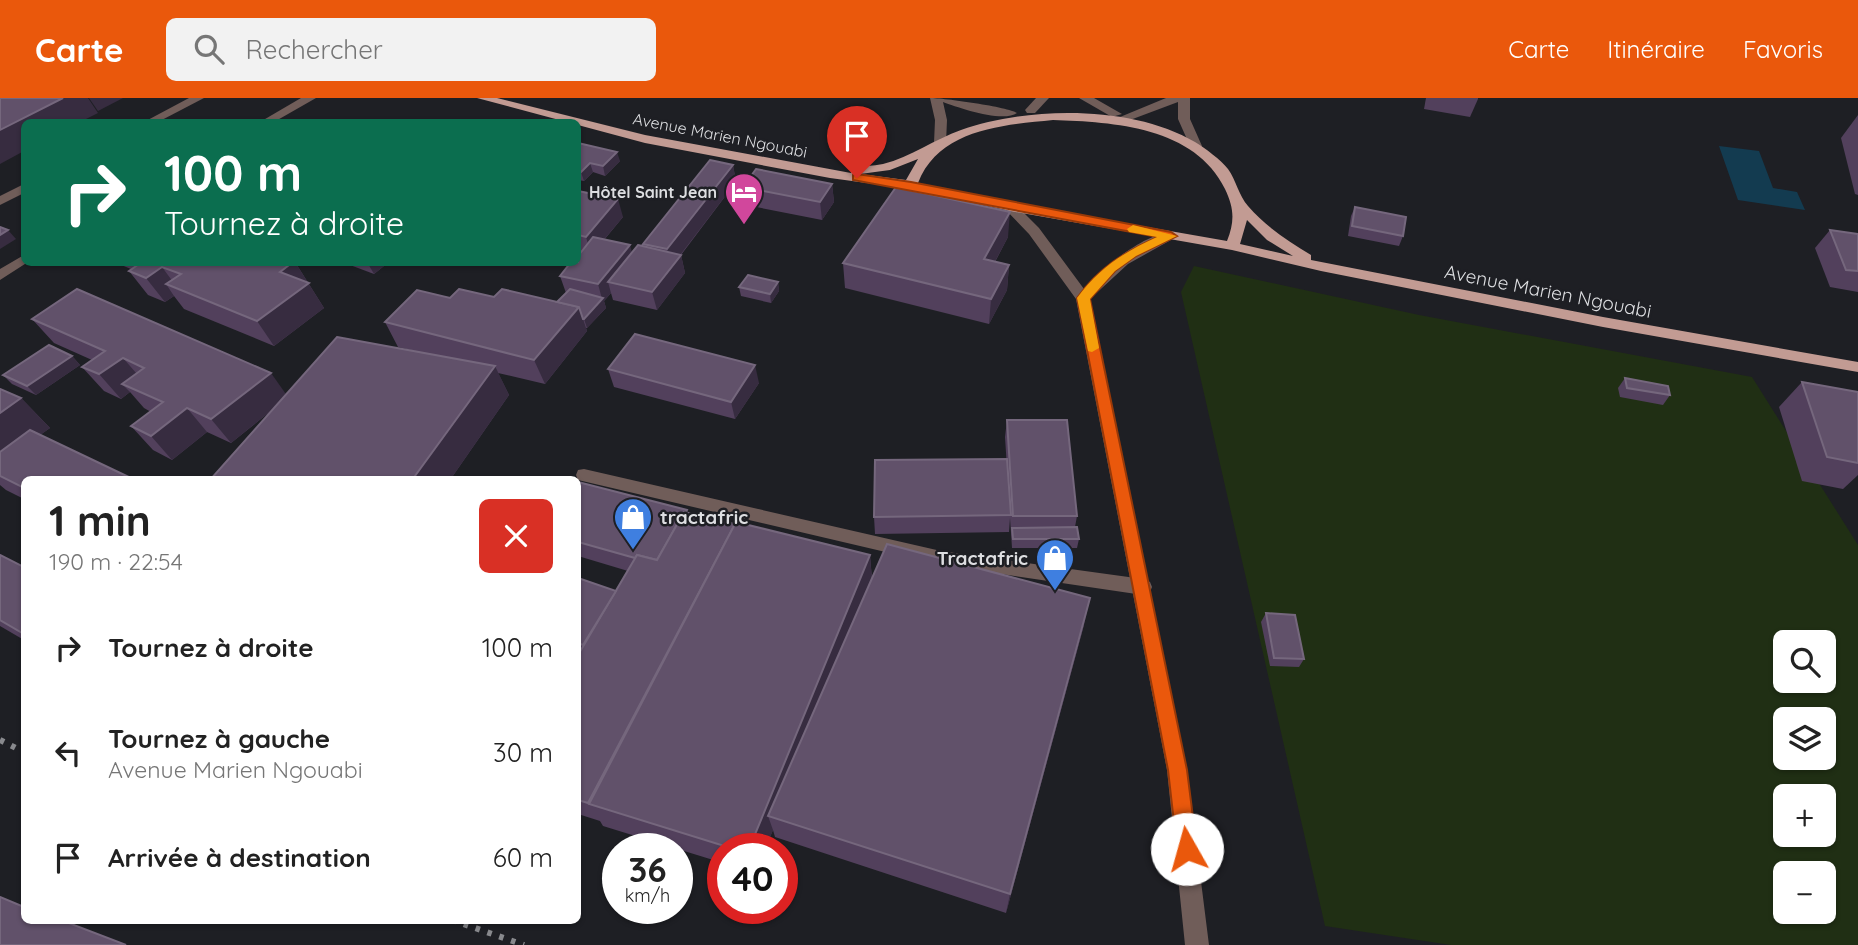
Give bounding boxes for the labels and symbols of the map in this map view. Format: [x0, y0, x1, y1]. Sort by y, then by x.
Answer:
pin [827, 106, 887, 178]
street label: Avenue Marien Ngouabi [631, 108, 809, 162]
hotel icon: Hôtel Saint Jean [723, 171, 765, 226]
place label: Hôtel Saint Jean [589, 182, 717, 202]
street label: Avenue Marien Ngouabi [1442, 259, 1654, 323]
shop icon: tractafric [612, 496, 654, 551]
place label: tractafric [660, 505, 748, 529]
shop icon: Tractafric [1034, 537, 1076, 592]
place label: Tractafric [937, 546, 1028, 570]
position arrow [1150, 812, 1224, 886]
speed limit sign: 40 [707, 833, 798, 924]

